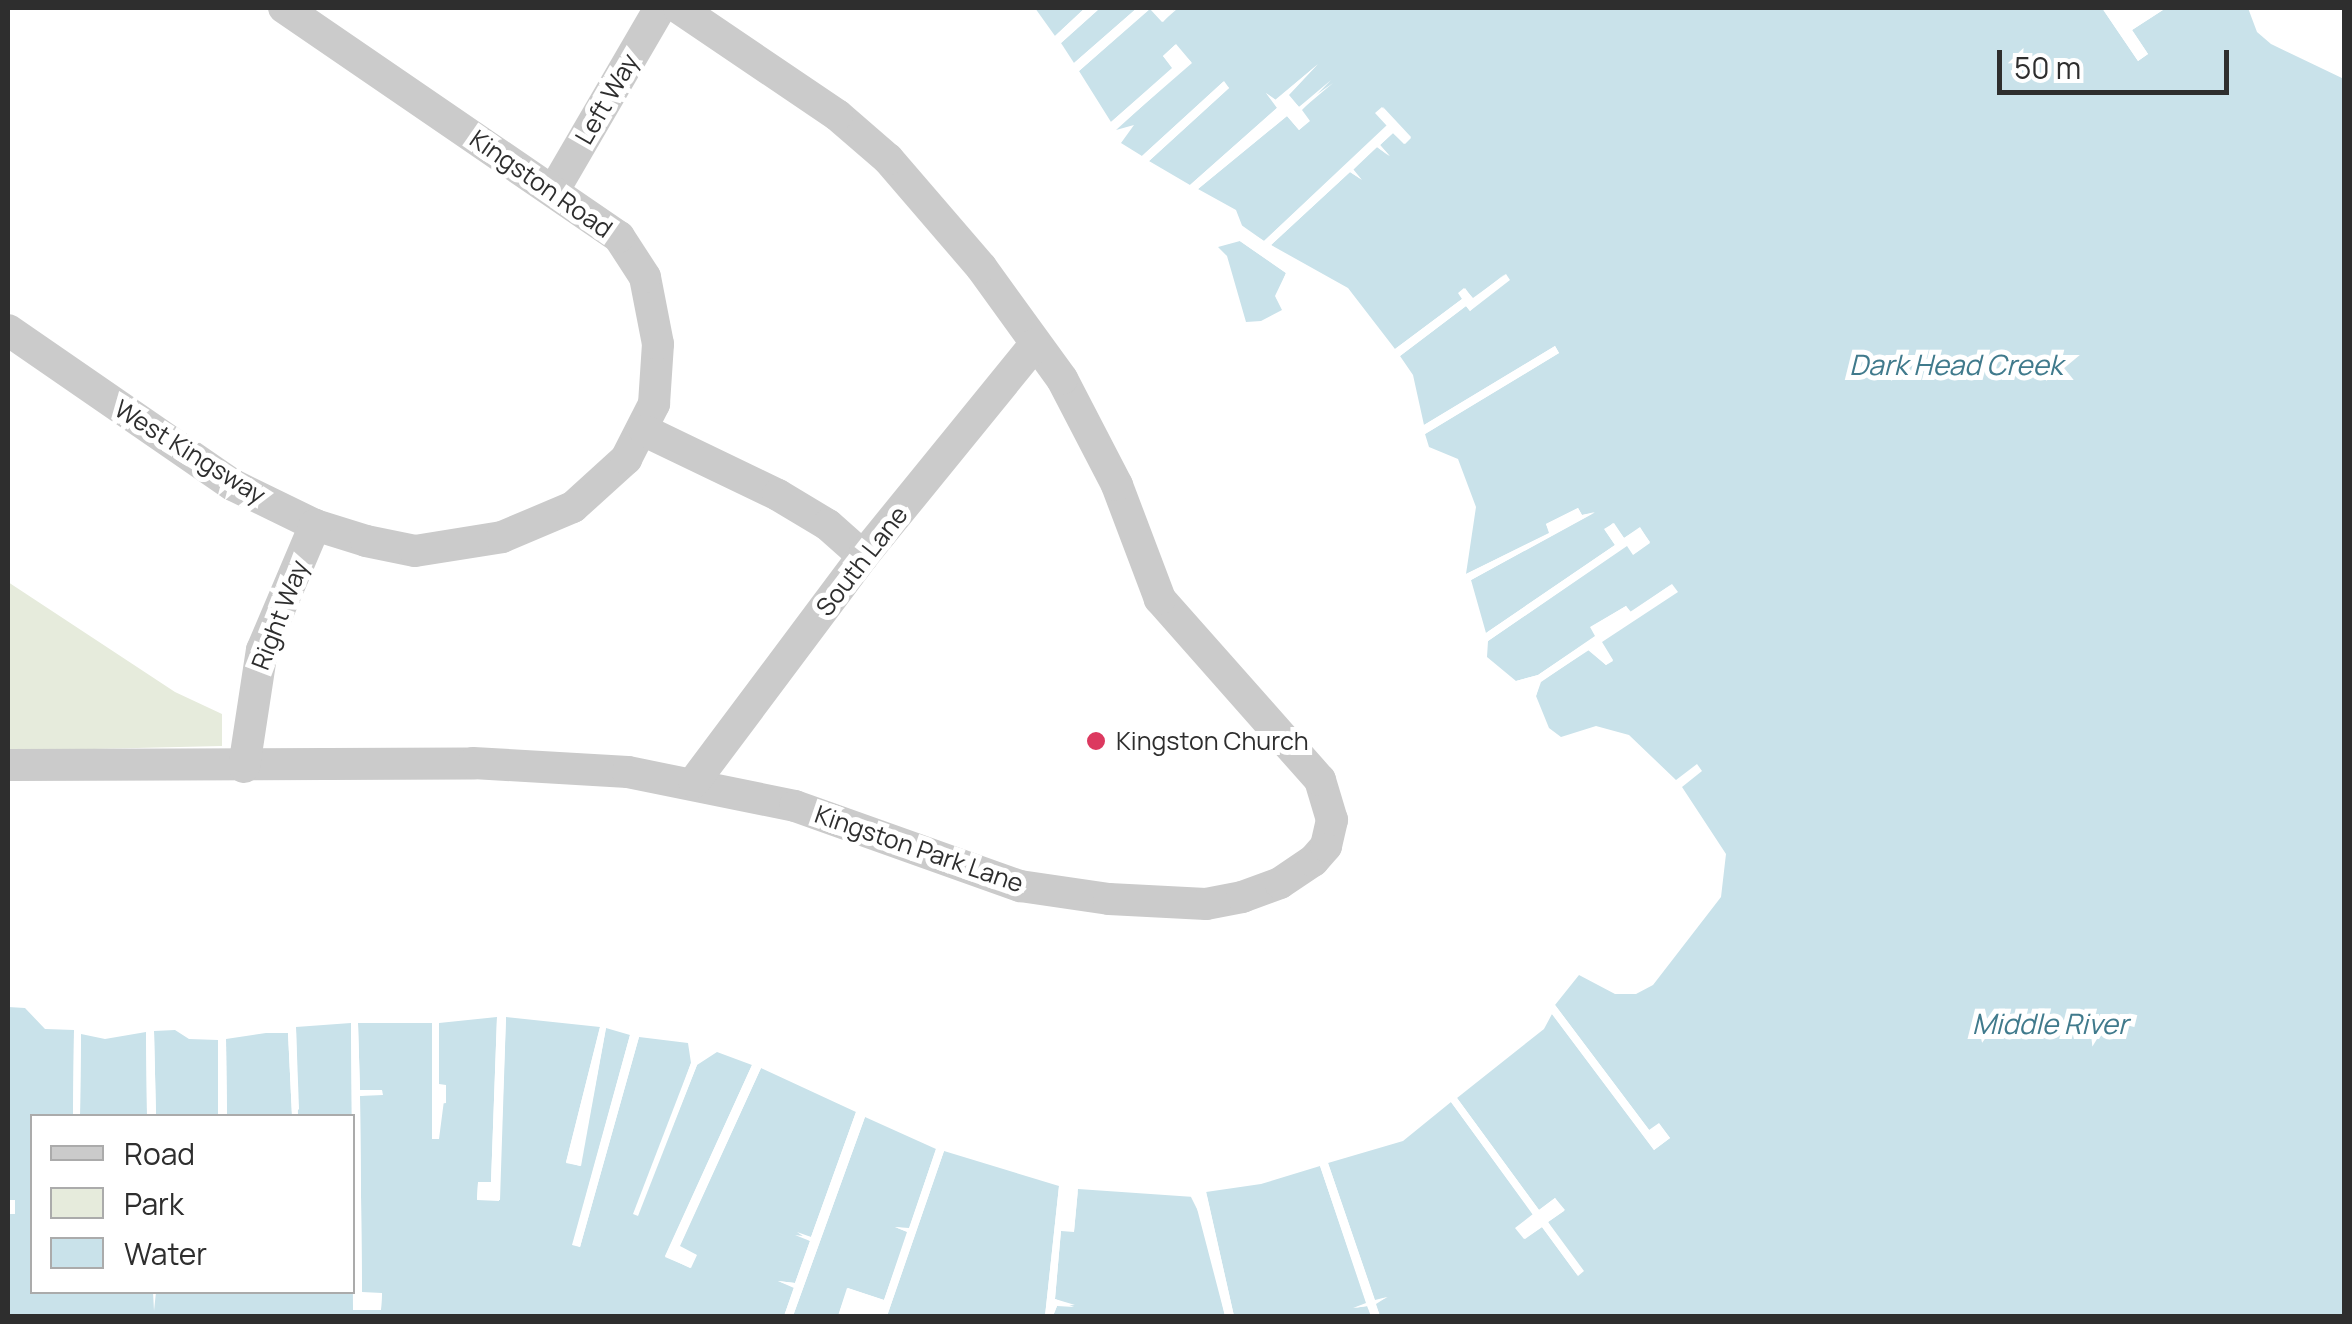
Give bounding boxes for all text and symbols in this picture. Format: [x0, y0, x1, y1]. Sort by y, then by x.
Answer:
scale bar [2002, 30, 2234, 92]
text: 50 m [2014, 47, 2081, 88]
street label: Left Way [569, 48, 645, 150]
street label: Kingston Road [464, 124, 618, 244]
water label: Dark Head Creek [1849, 347, 2063, 381]
street label: West Kingsway [109, 394, 271, 510]
street label: South Lane [810, 500, 914, 622]
street label: Right Way [245, 556, 315, 674]
place label: Kingston Church [1116, 726, 1309, 756]
marker: Kingston Church [1085, 730, 1107, 752]
street label: Kingston Park Lane [811, 799, 1027, 899]
water label: Middle River [1972, 1006, 2128, 1040]
legend [30, 1114, 355, 1294]
text: Road [124, 1133, 195, 1174]
text: Park [124, 1183, 184, 1224]
text: Water [124, 1233, 207, 1274]

